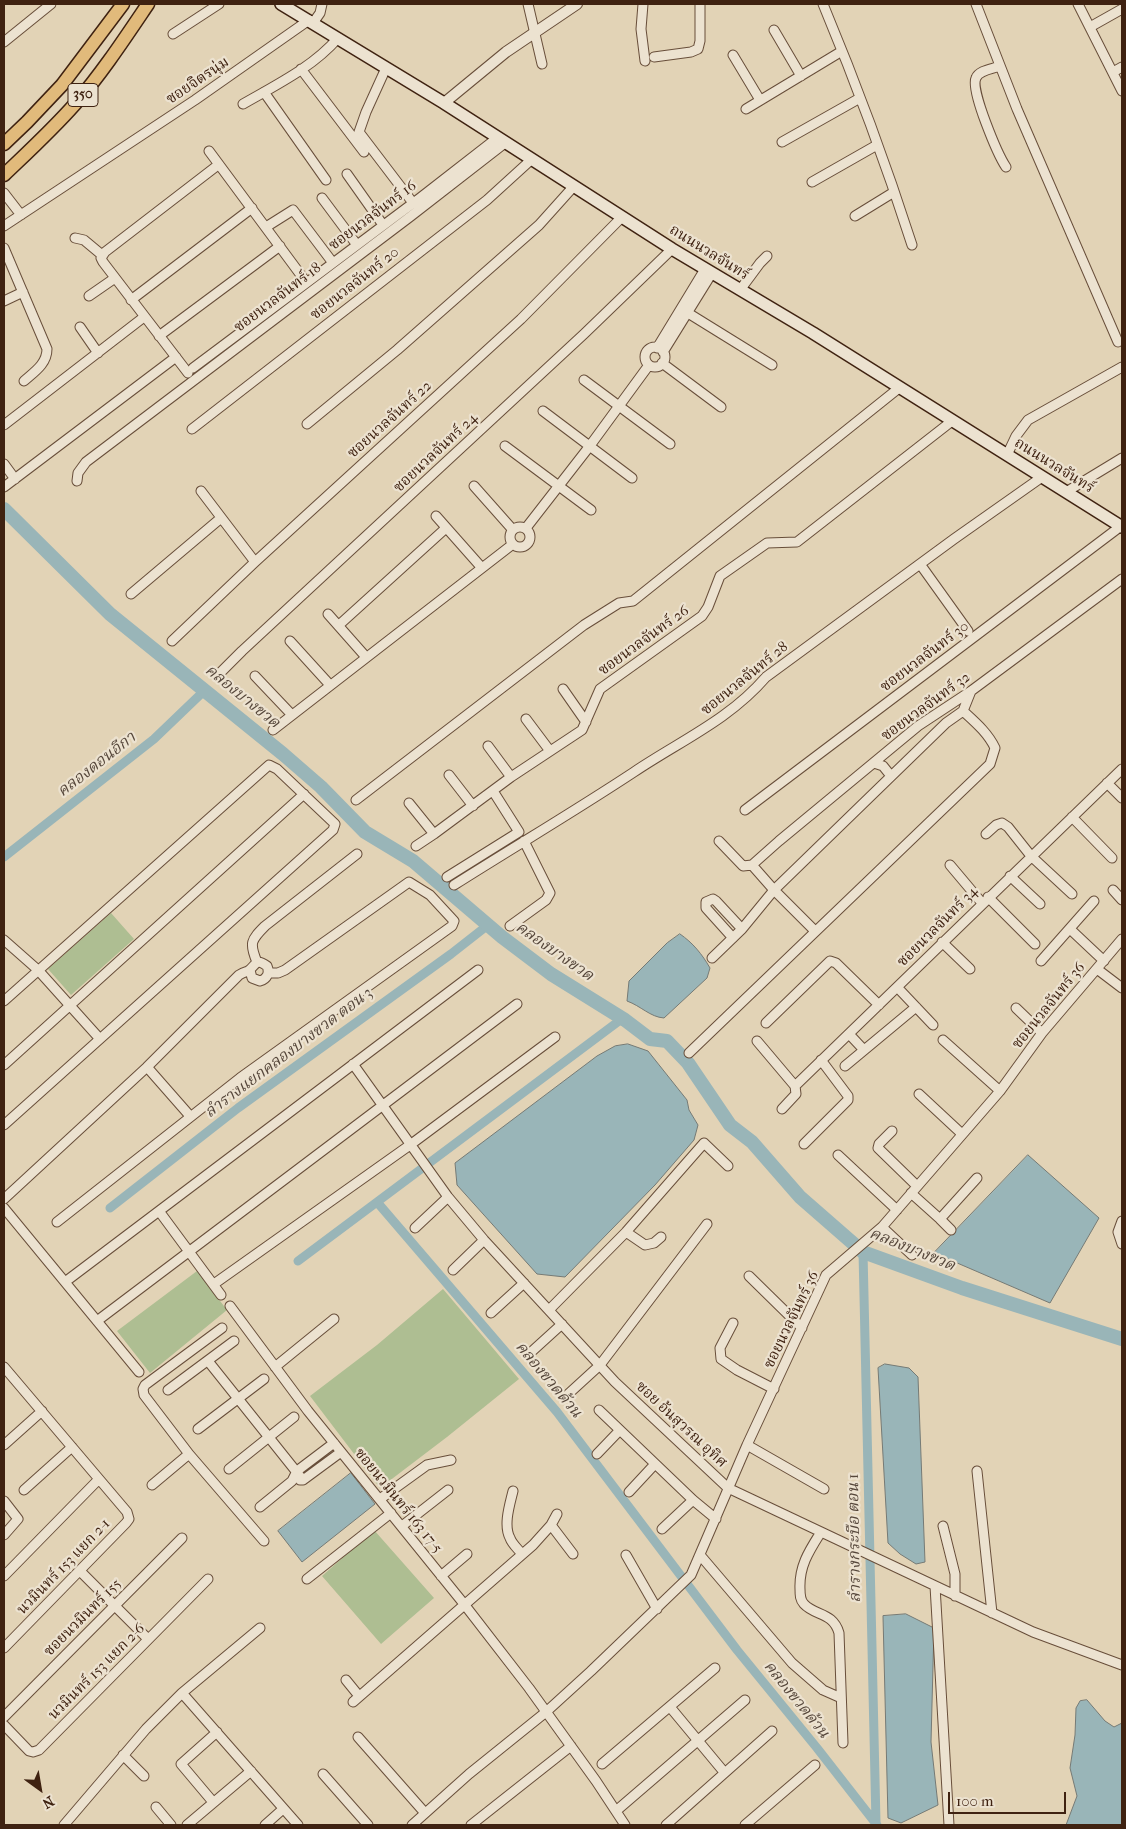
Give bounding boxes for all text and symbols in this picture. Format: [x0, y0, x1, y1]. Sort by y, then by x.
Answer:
street label: ซอยจิตรนุ่ม [163, 53, 233, 109]
road number: 350 [68, 84, 98, 106]
street label: ซอยนวลจันทร์ 16 [326, 177, 420, 255]
street label: ถนนนวลจันทร์ [666, 221, 752, 285]
street label: ซอยนวลจันทร์ 20 [307, 244, 403, 324]
street label: ซอยนวลจันทร์ 18 [231, 259, 325, 337]
street label: ซอยนวลจันทร์ 22 [344, 377, 436, 463]
street label: ซอยนวลจันทร์ 24 [390, 409, 482, 497]
street label: ถนนนวลจันทร์ [1011, 434, 1097, 498]
street label: ซอยนวลจันทร์ 26 [595, 602, 693, 680]
street label: ซอยนวลจันทร์ 30 [877, 618, 973, 696]
street label: ซอยนวลจันทร์ 28 [698, 638, 792, 720]
water label: คลองบางขวด [201, 661, 283, 733]
street label: ซอยนวลจันทร์ 32 [878, 669, 974, 745]
water label: คลองดอนอีกา [54, 728, 140, 802]
street label: ซอยนวลจันทร์ 34 [894, 883, 982, 971]
water label: คลองบางขวด [511, 918, 597, 986]
street label: ซอยนวลจันทร์ 36 [1009, 959, 1089, 1053]
water label: ลำรางแยกคลองบางขวด ตอน 3 [201, 984, 377, 1122]
water label: คลองบางขวด [866, 1224, 958, 1276]
street label: ซอยนวลจันทร์ 36 [761, 1268, 823, 1372]
water label: คลองขวดด้วน [511, 1338, 585, 1422]
street label: ซอย อ้นสุวรณ อุทิศ [632, 1378, 730, 1472]
street label: ซอยนวมินทร์ 163 17-5 [350, 1445, 446, 1557]
water label: ลำรางกระบือ ตอน 1 [844, 1473, 866, 1603]
street label: นวมินทร์ 153 แยก 2-1 [14, 1515, 114, 1619]
street label: ซอยนวมินทร์ 155 [41, 1576, 125, 1660]
street label: นวมินทร์ 153 แยก 2-6 [45, 1620, 149, 1724]
water label: คลองขวดด้วน [759, 1658, 833, 1742]
north arrow [15, 1764, 65, 1814]
scale bar [951, 1782, 1068, 1814]
text: N [39, 1792, 57, 1812]
text: 100 m [956, 1792, 994, 1810]

